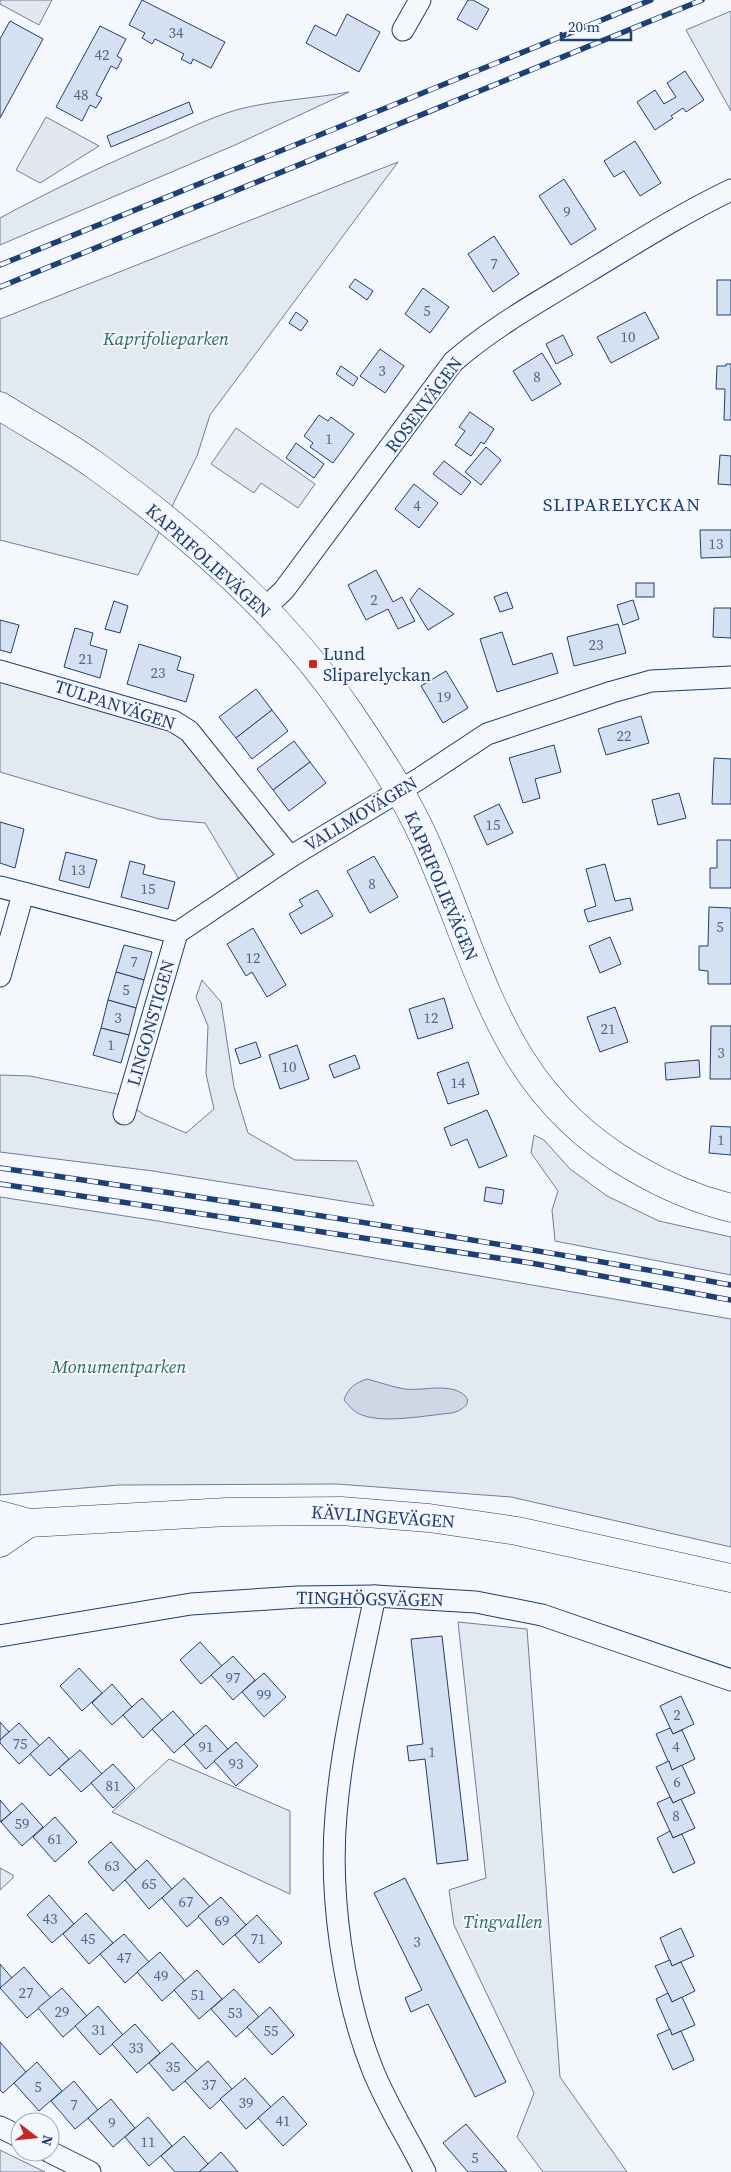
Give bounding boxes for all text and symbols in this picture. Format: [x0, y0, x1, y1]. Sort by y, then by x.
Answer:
scale bar [561, 10, 631, 42]
text: 20 m [568, 16, 600, 37]
house number: 34 [168, 22, 184, 43]
house number: 42 [94, 44, 110, 65]
house number: 48 [73, 84, 89, 105]
house number: 9 [563, 201, 571, 222]
house number: 7 [490, 253, 498, 274]
house number: 5 [423, 300, 431, 321]
park label: Kaprifolieparken [102, 326, 229, 351]
house number: 10 [620, 326, 636, 347]
street label: ROSENVÄGEN [379, 351, 468, 458]
house number: 3 [378, 360, 386, 381]
house number: 8 [533, 366, 541, 387]
house number: 1 [325, 428, 333, 449]
district label: SLIPARELYCKAN [543, 491, 701, 517]
house number: 4 [413, 495, 421, 516]
street label: KAPRIFOLIEVÄGEN [140, 498, 276, 624]
house number: 13 [708, 533, 724, 554]
house number: 2 [370, 589, 378, 610]
house number: 23 [588, 634, 604, 655]
place label: Lund Sliparelyckan [323, 641, 431, 687]
house number: 21 [78, 648, 94, 669]
marker: Lund Sliparelyckan [307, 658, 319, 670]
house number: 23 [150, 662, 166, 683]
street label: TULPANVÄGEN [52, 673, 179, 736]
house number: 19 [436, 686, 452, 707]
house number: 22 [616, 725, 632, 746]
street label: VALLMOVÄGEN [299, 770, 422, 857]
street label: KAPRIFOLIEVÄGEN [399, 807, 484, 965]
house number: 15 [485, 814, 501, 835]
house number: 13 [70, 859, 86, 880]
house number: 8 [368, 873, 376, 894]
house number: 15 [140, 878, 156, 899]
house number: 5 [716, 916, 724, 937]
house number: 12 [245, 947, 261, 968]
house number: 7 [130, 951, 138, 972]
street label: LINGONSTIGEN [121, 957, 180, 1089]
house number: 5 [122, 979, 130, 1000]
house number: 3 [114, 1007, 122, 1028]
house number: 12 [423, 1007, 439, 1028]
house number: 21 [600, 1018, 616, 1039]
house number: 1 [107, 1034, 115, 1055]
house number: 3 [717, 1042, 725, 1063]
house number: 10 [281, 1056, 297, 1077]
house number: 14 [450, 1072, 466, 1093]
house number: 1 [717, 1129, 725, 1150]
park label: Monumentparken [51, 1354, 186, 1379]
street label: KÄVLINGEVÄGEN [310, 1499, 456, 1534]
street label: TINGHÖGSVÄGEN [296, 1585, 444, 1612]
house number: 97 [225, 1667, 241, 1688]
house number: 99 [256, 1684, 272, 1705]
house number: 2 [673, 1704, 681, 1725]
house number: 75 [12, 1733, 28, 1754]
house number: 91 [198, 1736, 214, 1757]
house number: 4 [672, 1736, 680, 1757]
house number: 1 [428, 1741, 436, 1762]
house number: 93 [228, 1753, 244, 1774]
house number: 6 [673, 1771, 681, 1792]
house number: 81 [105, 1775, 121, 1796]
house number: 8 [672, 1805, 680, 1826]
house number: 59 [14, 1813, 30, 1834]
house number: 61 [47, 1828, 63, 1849]
house number: 63 [104, 1855, 120, 1876]
house number: 65 [141, 1873, 157, 1894]
house number: 67 [178, 1891, 194, 1912]
house number: 43 [42, 1908, 58, 1929]
park label: Tingvallen [463, 1909, 543, 1934]
house number: 69 [214, 1910, 230, 1931]
house number: 45 [80, 1928, 96, 1949]
house number: 71 [250, 1928, 266, 1949]
house number: 3 [413, 1931, 421, 1952]
house number: 47 [116, 1947, 132, 1968]
house number: 49 [153, 1965, 169, 1986]
house number: 27 [18, 1982, 34, 2003]
house number: 51 [190, 1984, 206, 2005]
house number: 29 [54, 2001, 70, 2022]
house number: 53 [227, 2002, 243, 2023]
house number: 31 [91, 2019, 107, 2040]
house number: 55 [263, 2020, 279, 2041]
house number: 33 [128, 2037, 144, 2058]
house number: 35 [165, 2056, 181, 2077]
house number: 37 [201, 2074, 217, 2095]
house number: 5 [34, 2076, 42, 2097]
house number: 39 [238, 2092, 254, 2113]
house number: 7 [70, 2094, 78, 2115]
house number: 41 [275, 2110, 291, 2131]
north arrow [10, 2112, 60, 2162]
house number: 9 [108, 2112, 116, 2133]
house number: 11 [140, 2131, 156, 2152]
text: N [36, 2133, 59, 2148]
house number: 5 [471, 2147, 479, 2168]

